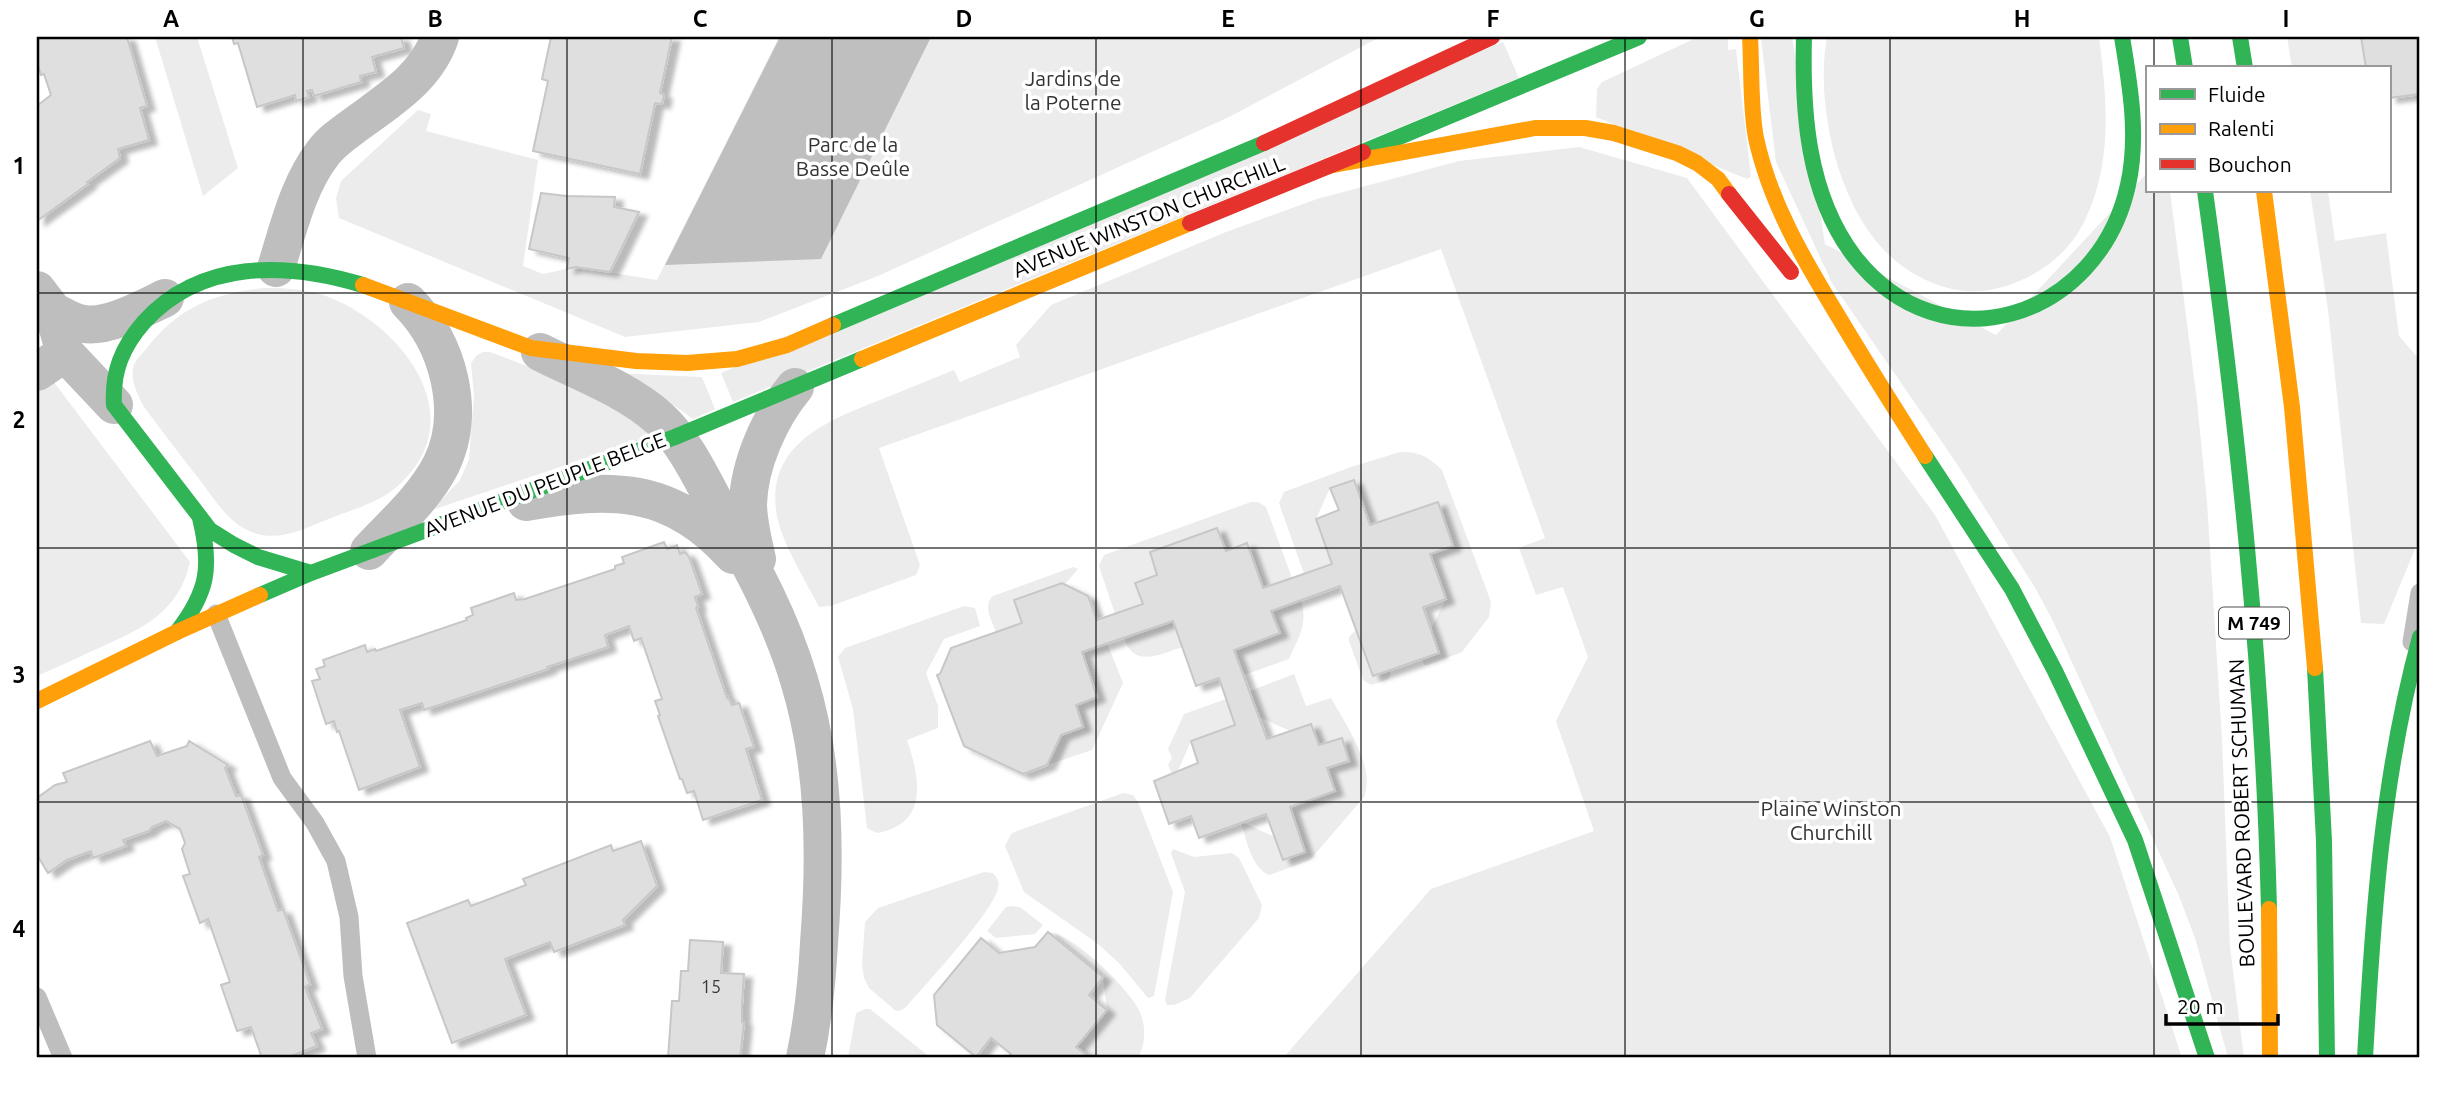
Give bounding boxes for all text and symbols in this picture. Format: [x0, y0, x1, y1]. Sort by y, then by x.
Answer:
text: A [163, 6, 179, 31]
text: B [427, 6, 443, 31]
text: C [693, 6, 708, 31]
text: D [956, 6, 972, 31]
text: E [1221, 6, 1235, 31]
text: F [1487, 6, 1500, 31]
text: G [1749, 6, 1765, 31]
text: H [2014, 6, 2030, 31]
text: I [2283, 6, 2289, 31]
park label: Jardins de la Poterne [1024, 66, 1122, 114]
legend [2146, 66, 2390, 192]
text: Fluide [2208, 82, 2266, 106]
text: Ralenti [2208, 116, 2274, 140]
park label: Parc de la Basse Deûle [796, 132, 910, 180]
street label: AVENUE WINSTON CHURCHILL [1009, 150, 1288, 282]
text: Bouchon [2208, 152, 2292, 176]
text: 1 [13, 153, 25, 178]
text: 2 [13, 407, 25, 432]
street label: AVENUE DU PEUPLE BELGE [421, 427, 669, 541]
road number: M 749 [2219, 608, 2289, 638]
street label: BOULEVARD ROBERT SCHUMAN [2224, 658, 2258, 968]
text: 3 [13, 662, 25, 687]
park label: Plaine Winston Churchill [1761, 796, 1901, 844]
text: 4 [13, 916, 26, 941]
house number: 15 [701, 976, 721, 996]
scale bar [2166, 983, 2278, 1027]
text: 20 m [2177, 994, 2224, 1018]

